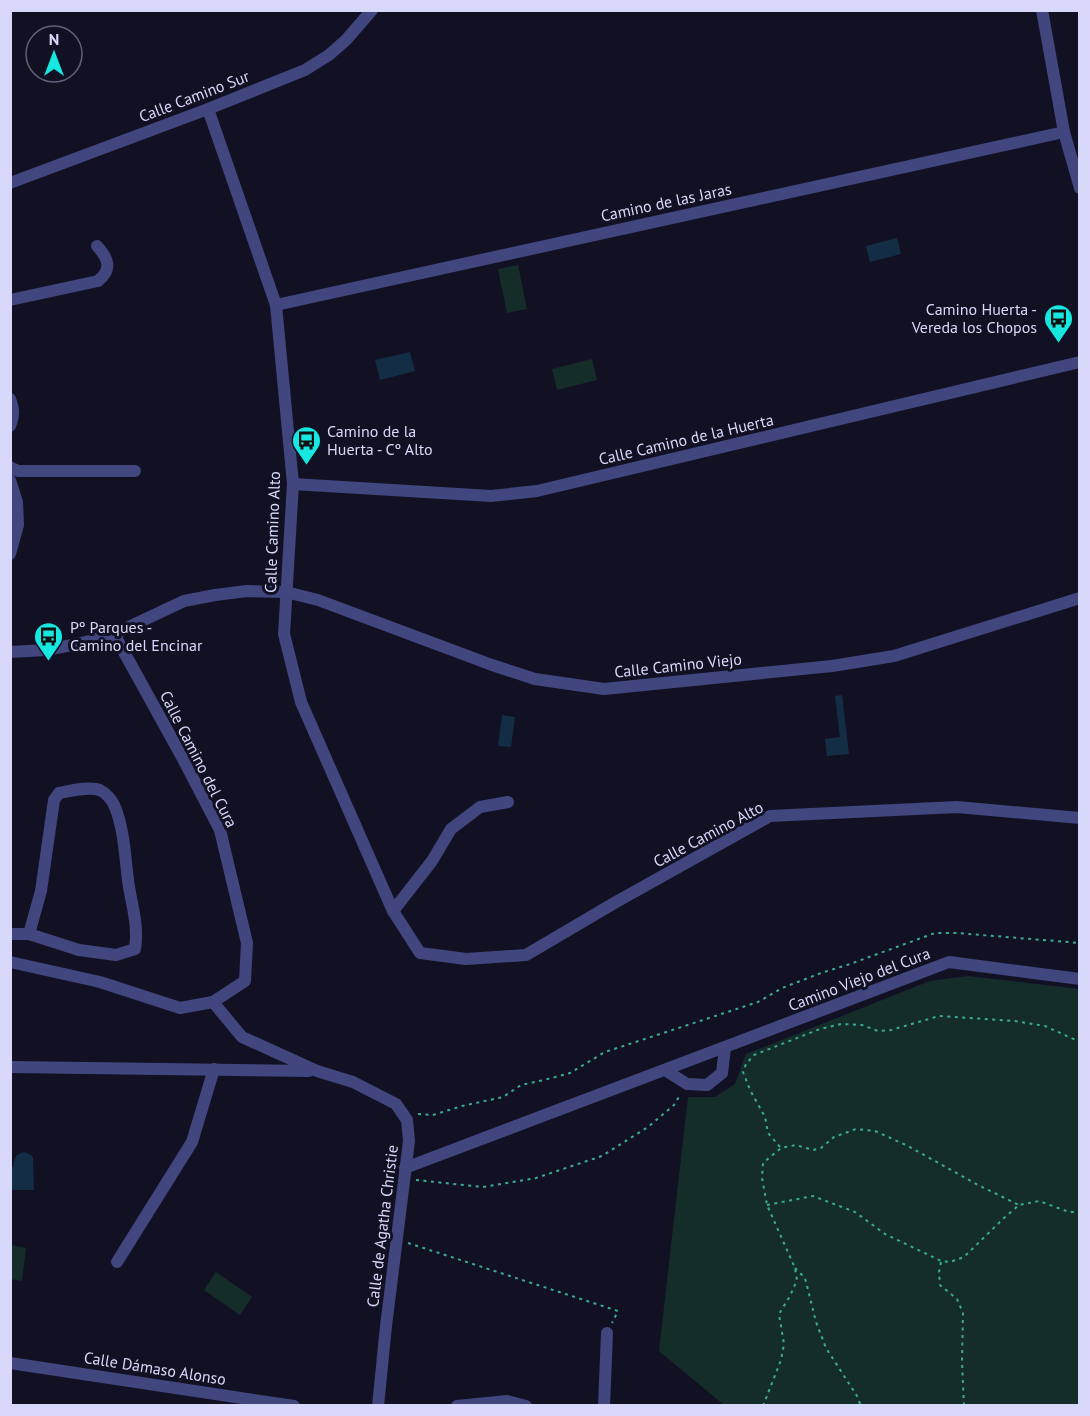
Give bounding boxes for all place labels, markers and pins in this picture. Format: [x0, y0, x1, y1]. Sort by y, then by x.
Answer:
place label: Camino Huerta - Vereda los Chopos [911, 299, 1037, 337]
bus stop icon: Camino Huerta - Vereda los Chopos [1042, 302, 1074, 344]
place label: Camino de la Huerta - Cº Alto [327, 421, 433, 459]
bus stop icon: Camino de la Huerta - Cº Alto [290, 424, 322, 466]
place label: Pº Parques - Camino del Encinar [70, 617, 203, 655]
bus stop icon: Pº Parques - Camino del Encinar [33, 620, 65, 662]

